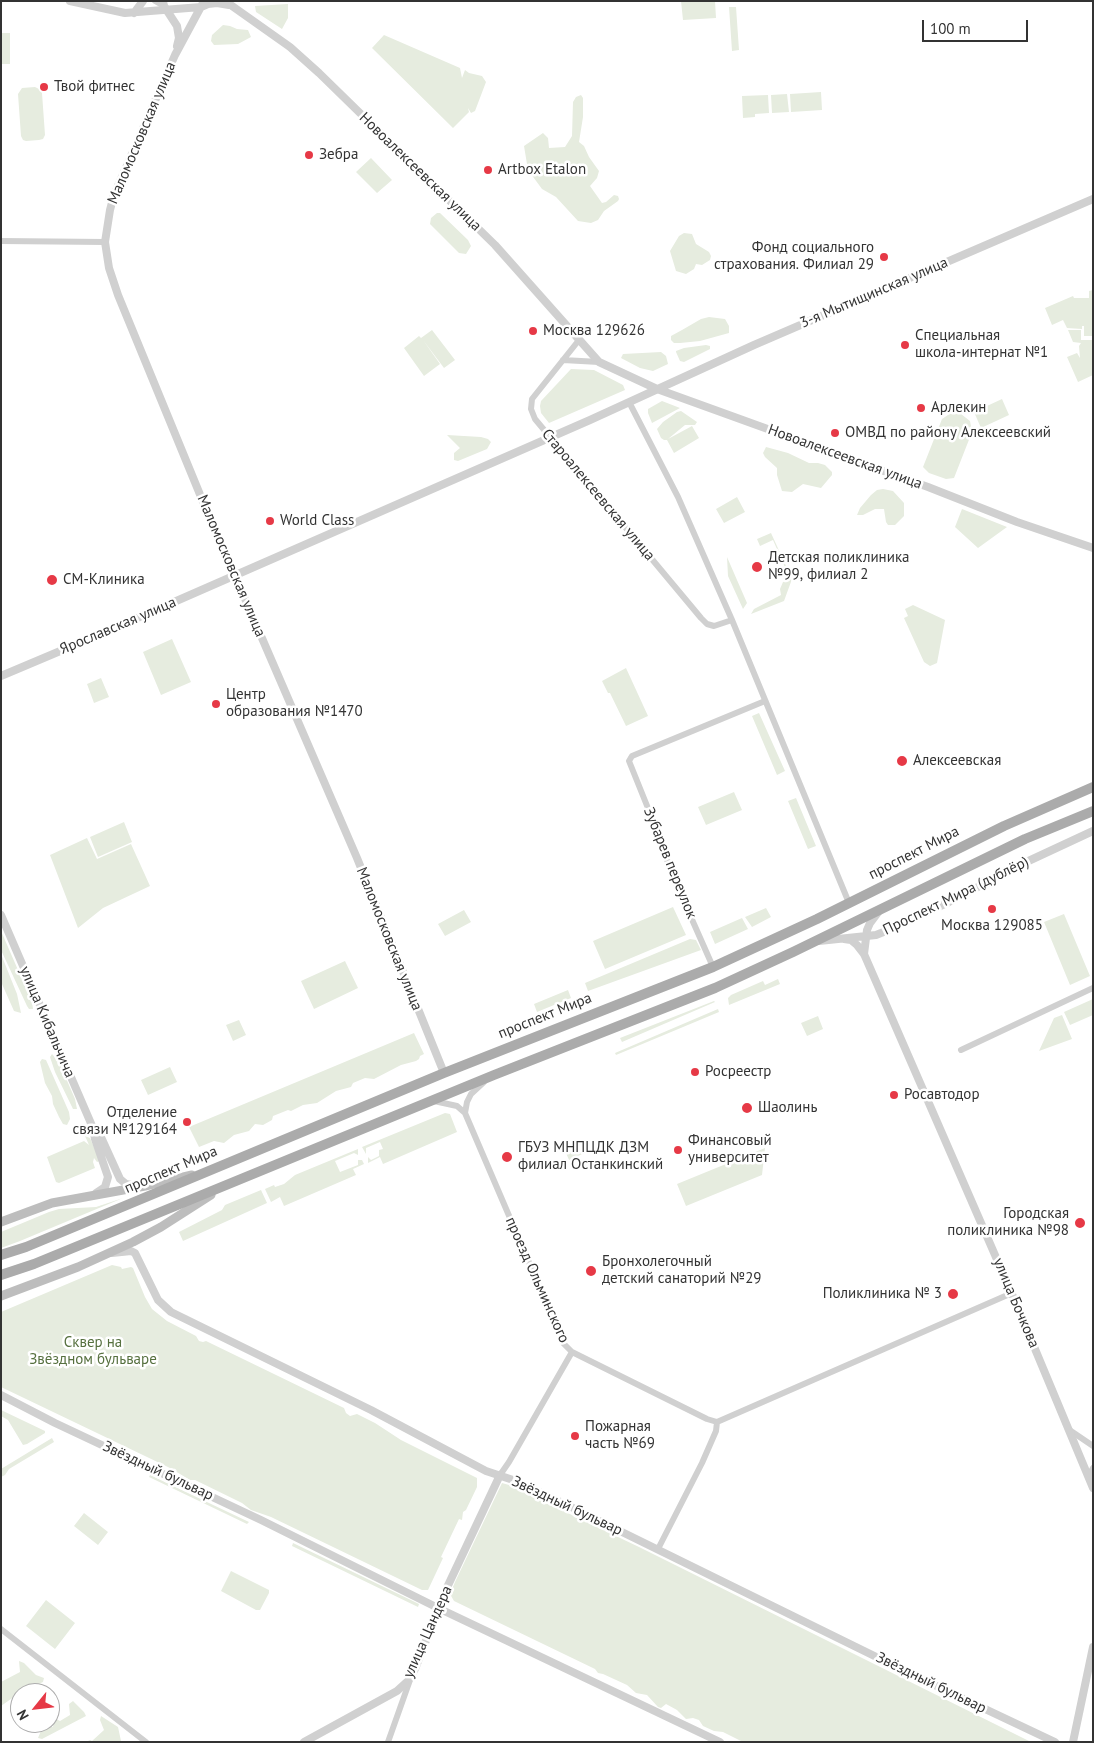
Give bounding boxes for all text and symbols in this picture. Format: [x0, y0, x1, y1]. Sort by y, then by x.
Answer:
scale bar [924, 10, 1030, 42]
text: 100 m [930, 19, 971, 38]
street label: Маломосковская улица [104, 59, 180, 207]
place label: Твой фитнес [54, 78, 135, 96]
marker: Твой фитнес [38, 81, 50, 93]
street label: Новоалексеевская улица [355, 109, 485, 235]
place label: Зебра [319, 146, 358, 164]
marker: Зебра [303, 149, 315, 161]
place label: Artbox Etalon [498, 161, 586, 179]
marker: Artbox Etalon [482, 164, 494, 176]
place label: Фонд социального страхования. Филиал 29 [714, 239, 874, 274]
marker: Фонд социального страхования. Филиал 29 [878, 251, 890, 263]
street label: 3-я Мытищинская улица [797, 254, 951, 332]
place label: Москва 129626 [543, 322, 645, 340]
marker: Москва 129626 [527, 325, 539, 337]
place label: Специальная школа-интернат №1 [915, 327, 1048, 362]
marker: Специальная школа-интернат №1 [899, 339, 911, 351]
place label: Арлекин [931, 399, 986, 417]
marker: Арлекин [915, 402, 927, 414]
street label: Новоалексеевская улица [765, 421, 925, 493]
place label: ОМВД по району Алексеевский [845, 424, 1051, 442]
street label: Староалексеевская улица [538, 425, 658, 565]
marker: ОМВД по району Алексеевский [829, 427, 841, 439]
street label: Маломосковская улица [193, 492, 269, 640]
place label: World Class [280, 512, 354, 530]
marker: World Class [264, 515, 276, 527]
place label: Детская поликлиника №99, филиал 2 [768, 549, 910, 584]
marker: Детская поликлиника №99, филиал 2 [750, 560, 764, 574]
place label: СМ-Клиника [63, 571, 145, 589]
marker: СМ-Клиника [45, 573, 59, 587]
street label: Ярославская улица [57, 593, 179, 659]
place label: Центр образования №1470 [226, 686, 363, 721]
marker: Центр образования №1470 [210, 698, 222, 710]
place label: Алексеевская [913, 752, 1001, 770]
marker: Алексеевская [895, 754, 909, 768]
street label: Зубарев переулок [639, 805, 701, 921]
street label: проспект Мира [866, 822, 962, 884]
street label: Проспект Мира (дублёр) [880, 853, 1032, 939]
street label: Маломосковская улица [352, 865, 426, 1013]
marker: Москва 129085 [986, 903, 998, 915]
place label: Москва 129085 [941, 917, 1043, 935]
street label: улица Кибальчича [15, 964, 79, 1080]
street label: проспект Мира [496, 989, 594, 1043]
place label: Росреестр [705, 1063, 771, 1081]
marker: Росреестр [689, 1066, 701, 1078]
place label: Росавтодор [904, 1086, 980, 1104]
marker: Росавтодор [888, 1089, 900, 1101]
place label: Шаолинь [758, 1099, 817, 1117]
marker: Шаолинь [740, 1101, 754, 1115]
place label: Отделение связи №129164 [72, 1104, 177, 1139]
marker: Отделение связи №129164 [181, 1116, 193, 1128]
place label: Финансовый университет [688, 1132, 772, 1167]
place label: ГБУЗ МНПЦДК ДЗМ филиал Останкинский [518, 1139, 663, 1174]
street label: проспект Мира [122, 1142, 220, 1198]
marker: Финансовый университет [672, 1144, 684, 1156]
marker: ГБУЗ МНПЦДК ДЗМ филиал Останкинский [500, 1150, 514, 1164]
place label: Городская поликлиника №98 [947, 1205, 1069, 1240]
street label: проезд Ольминского [501, 1214, 573, 1346]
marker: Городская поликлиника №98 [1073, 1216, 1087, 1230]
place label: Бронхолегочный детский санаторий №29 [602, 1253, 761, 1288]
street label: улица Бочкова [989, 1255, 1043, 1351]
marker: Бронхолегочный детский санаторий №29 [584, 1264, 598, 1278]
place label: Поликлиника № 3 [823, 1285, 942, 1303]
marker: Поликлиника № 3 [946, 1287, 960, 1301]
park label: Сквер на Звёздном бульваре [29, 1334, 157, 1369]
place label: Пожарная часть №69 [585, 1418, 655, 1453]
marker: Пожарная часть №69 [569, 1430, 581, 1442]
street label: Звёздный бульвар [100, 1437, 216, 1505]
street label: Звёздный бульвар [509, 1472, 625, 1540]
street label: улица Цандера [400, 1583, 456, 1681]
street label: Звёздный бульвар [873, 1649, 989, 1717]
north arrow [10, 1683, 60, 1733]
text: N [13, 1706, 33, 1723]

